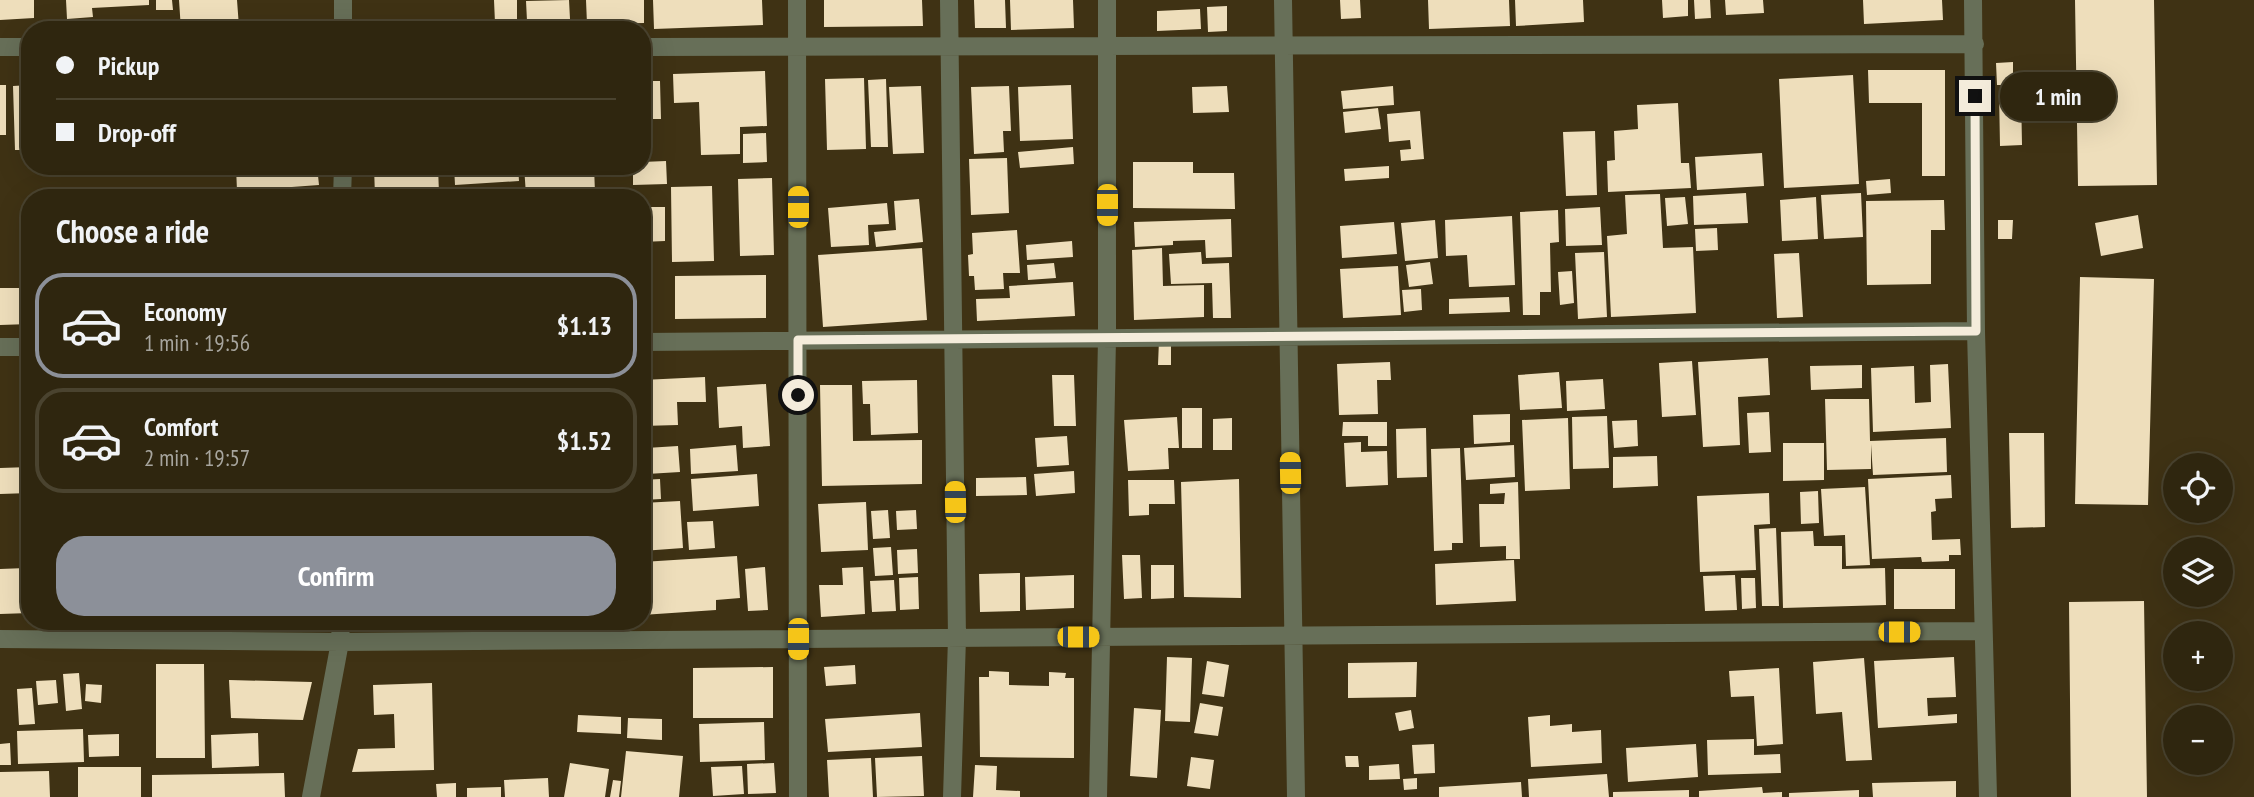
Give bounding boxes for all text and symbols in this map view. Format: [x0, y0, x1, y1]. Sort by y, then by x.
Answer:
text: Pickup [98, 49, 159, 82]
callout: 1 min [2000, 72, 2115, 120]
route end [1959, 80, 1991, 112]
text: 1 min [2035, 82, 2081, 111]
text: Drop-off [98, 116, 176, 149]
car [1097, 184, 1118, 226]
car [788, 186, 809, 228]
text: Choose a ride [56, 210, 209, 252]
icon: car [60, 294, 123, 357]
text: Economy [144, 295, 226, 328]
text: $1.13 [557, 309, 612, 342]
text: 1 min · 19:56 [144, 328, 250, 357]
route start [782, 379, 814, 411]
icon: car [60, 409, 123, 472]
text: Comfort [144, 410, 218, 443]
text: $1.52 [557, 424, 612, 457]
text: 2 min · 19:57 [144, 443, 250, 472]
car [1280, 452, 1301, 494]
map controls [2163, 453, 2233, 775]
button: locate [2163, 453, 2233, 523]
car [945, 481, 966, 523]
button: Confirm [56, 536, 616, 616]
button: layers [2163, 537, 2233, 607]
car [788, 618, 809, 660]
button: + [2163, 621, 2233, 691]
car [1879, 622, 1921, 643]
car [1058, 627, 1100, 648]
button: − [2163, 705, 2233, 775]

